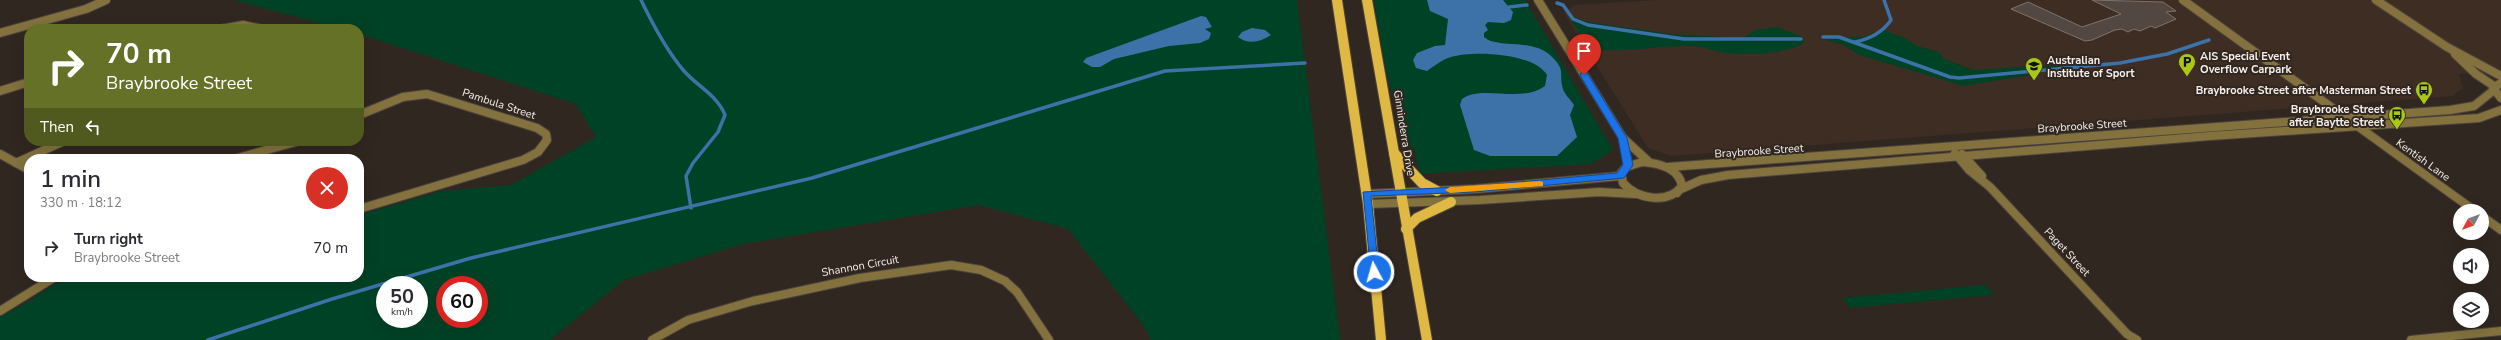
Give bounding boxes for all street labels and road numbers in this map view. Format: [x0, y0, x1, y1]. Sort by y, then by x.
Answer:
street label: Pambula Street [460, 85, 538, 123]
street label: Ginninderra Drive [1390, 89, 1418, 177]
street label: Braybrooke Street [2037, 115, 2127, 137]
street label: Kentish Lane [2393, 135, 2453, 185]
street label: Braybrooke Street [1714, 140, 1804, 162]
street label: Paget Street [2041, 224, 2094, 280]
street label: Shannon Circuit [820, 252, 900, 280]

